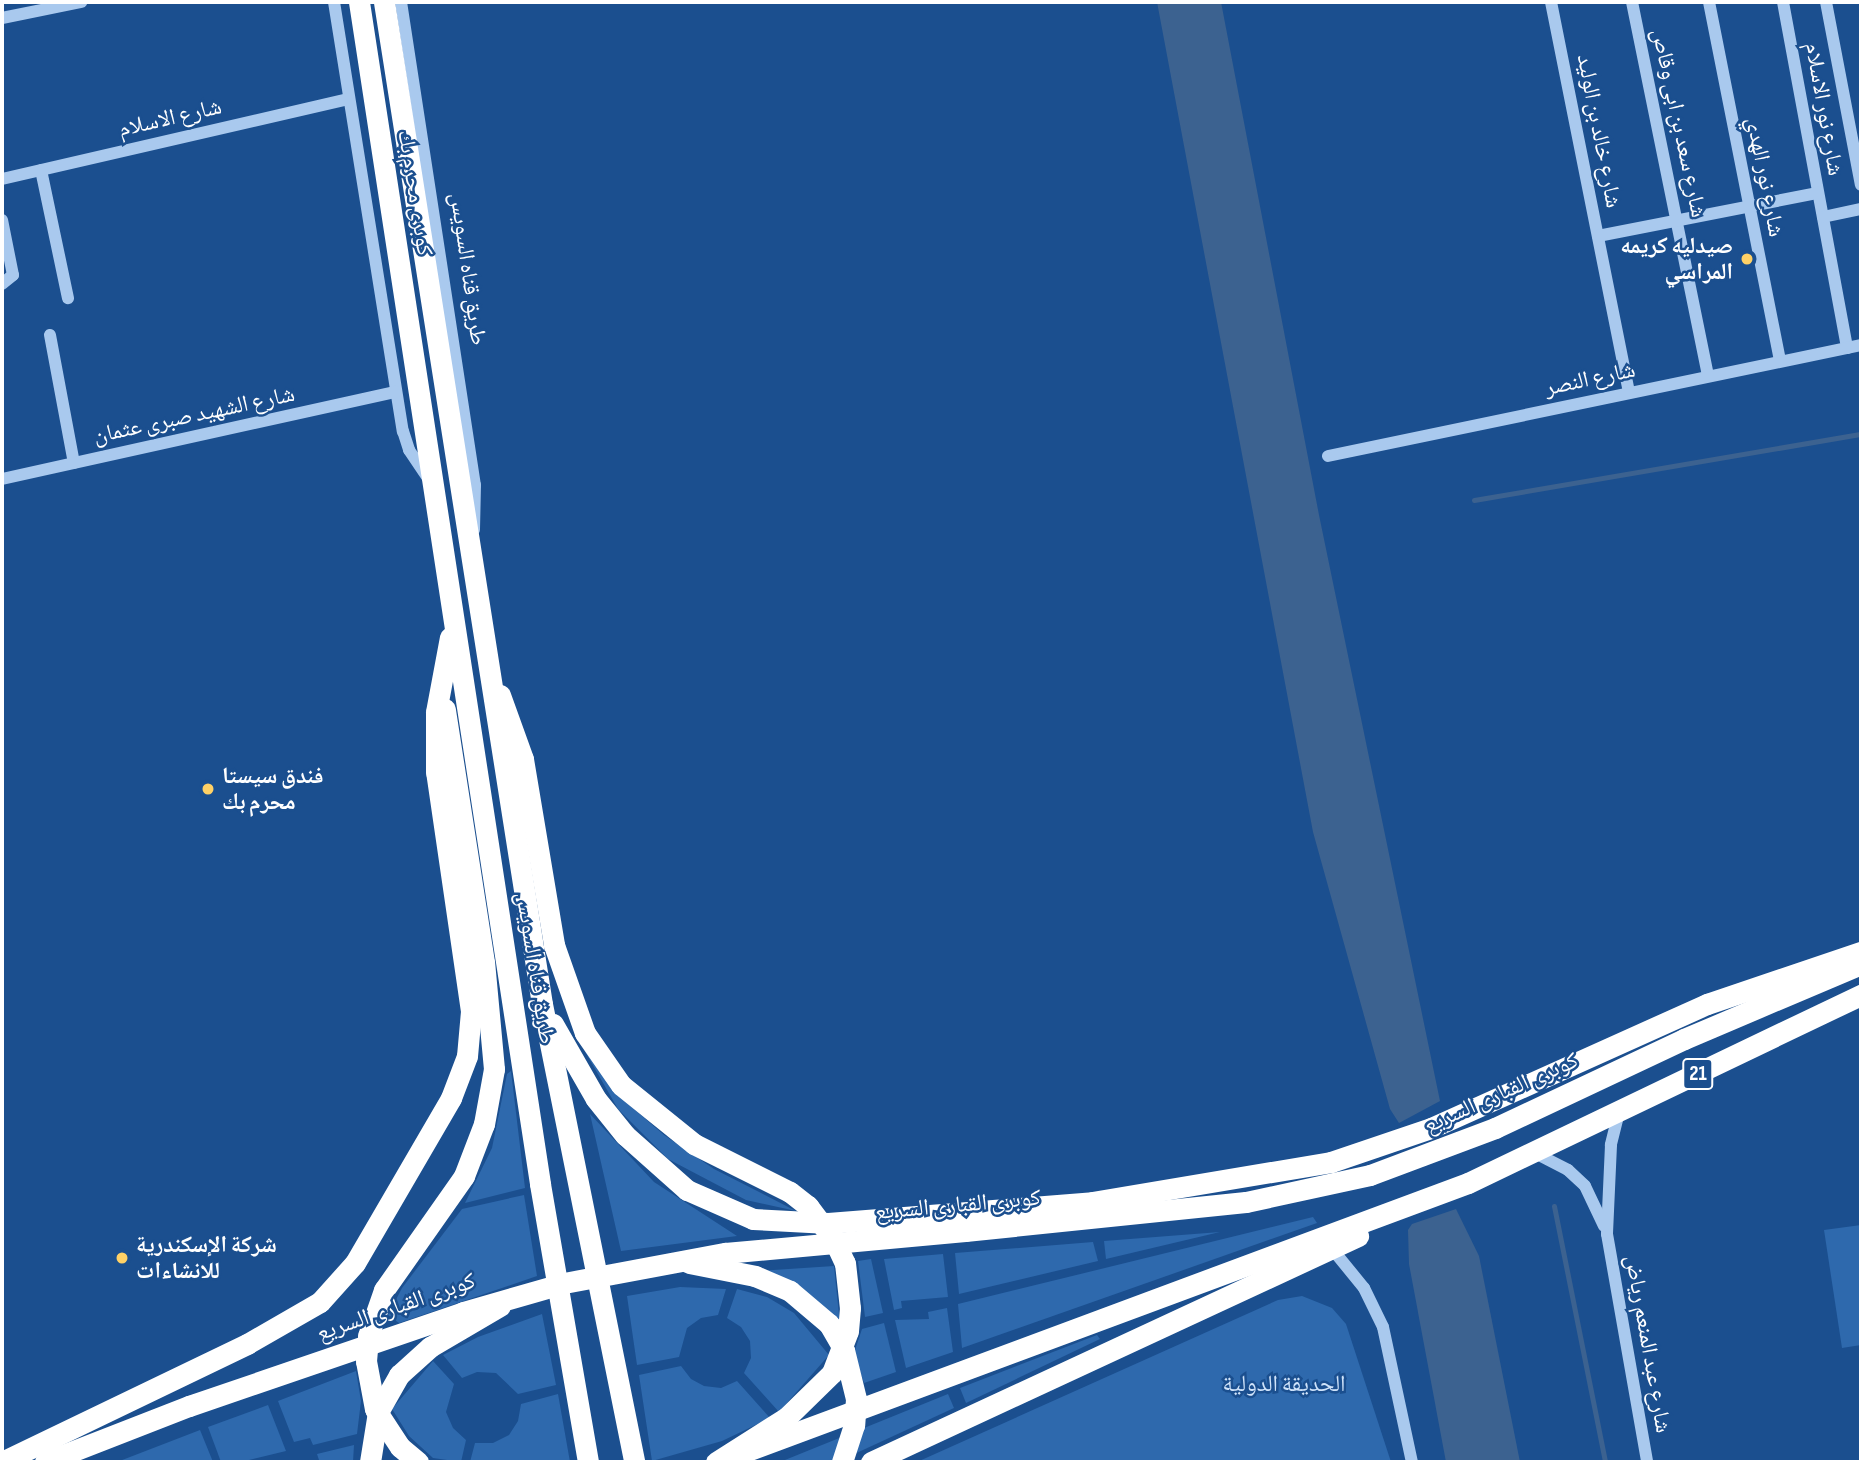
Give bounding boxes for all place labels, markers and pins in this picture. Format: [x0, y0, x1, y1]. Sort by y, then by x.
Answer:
place label: صيدليه كريمه المراسي [1620, 232, 1733, 286]
marker: صيدليه كريمه المراسي [1739, 251, 1755, 267]
place label: فندق سيستا محرم بك [222, 762, 324, 816]
marker: فندق سيستا محرم بك [200, 781, 216, 797]
place label: شركة الإسكندرية للانشاءات [136, 1231, 277, 1285]
marker: شركة الإسكندرية للانشاءات [114, 1250, 130, 1266]

